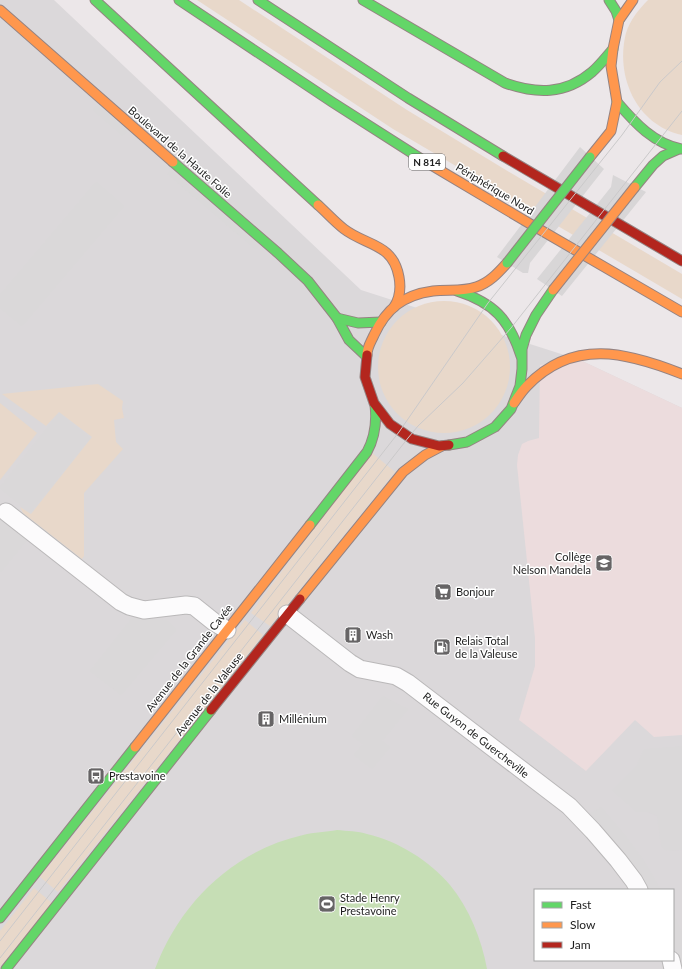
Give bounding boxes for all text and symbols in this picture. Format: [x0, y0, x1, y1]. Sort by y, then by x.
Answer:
street label: Boulevard de la Haute Folie [126, 103, 235, 200]
road number: N 814 [409, 154, 445, 170]
street label: Périphérique Nord [454, 160, 537, 217]
place label: Collège Nelson Mandela [513, 550, 591, 576]
school or university icon: Collège Nelson Mandela [594, 553, 614, 573]
supermarket icon: Bonjour [433, 582, 453, 602]
place label: Bonjour [456, 585, 494, 598]
street label: Avenue de la Grande Cavée [143, 601, 235, 714]
building icon: Wash [343, 625, 363, 645]
place label: Wash [366, 628, 393, 641]
place label: Relais Total de la Valeuse [455, 634, 518, 660]
fuel station icon: Relais Total de la Valeuse [432, 637, 452, 657]
street label: Avenue de la Valeuse [172, 649, 245, 738]
street label: Rue Guyon de Guercheville [421, 689, 532, 780]
building icon: Millénium [256, 709, 276, 729]
place label: Millénium [279, 712, 327, 725]
bus stop icon: Prestavoine [86, 766, 106, 786]
place label: Prestavoine [109, 769, 166, 782]
legend [534, 889, 674, 961]
place label: Stade Henry Prestavoine [340, 891, 400, 917]
sports icon: Stade Henry Prestavoine [317, 894, 337, 914]
text: Fast [570, 897, 592, 912]
text: Slow [570, 917, 596, 932]
text: Jam [570, 937, 591, 952]

